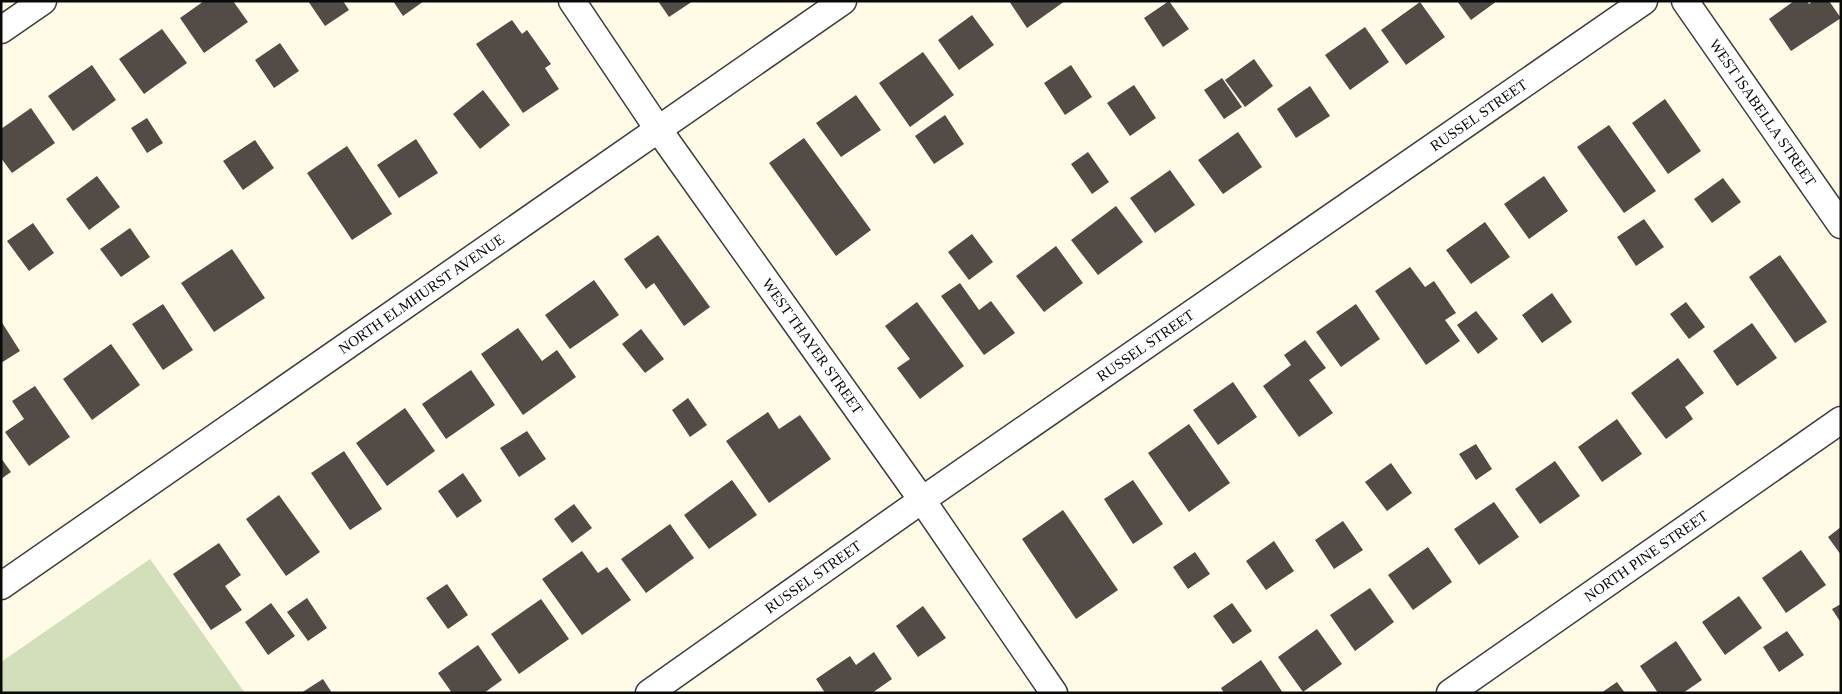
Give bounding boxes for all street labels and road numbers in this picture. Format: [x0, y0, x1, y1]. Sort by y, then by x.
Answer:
street label: WEST ISABELLA STREET [1706, 36, 1819, 189]
street label: RUSSEL STREET [1427, 76, 1530, 154]
street label: NORTH ELMHURST AVENUE [336, 231, 507, 357]
street label: WEST THAYER STREET [759, 276, 866, 417]
street label: RUSSEL STREET [1094, 307, 1197, 385]
street label: NORTH PINE STREET [1581, 508, 1711, 605]
street label: RUSSEL STREET [762, 537, 864, 616]

